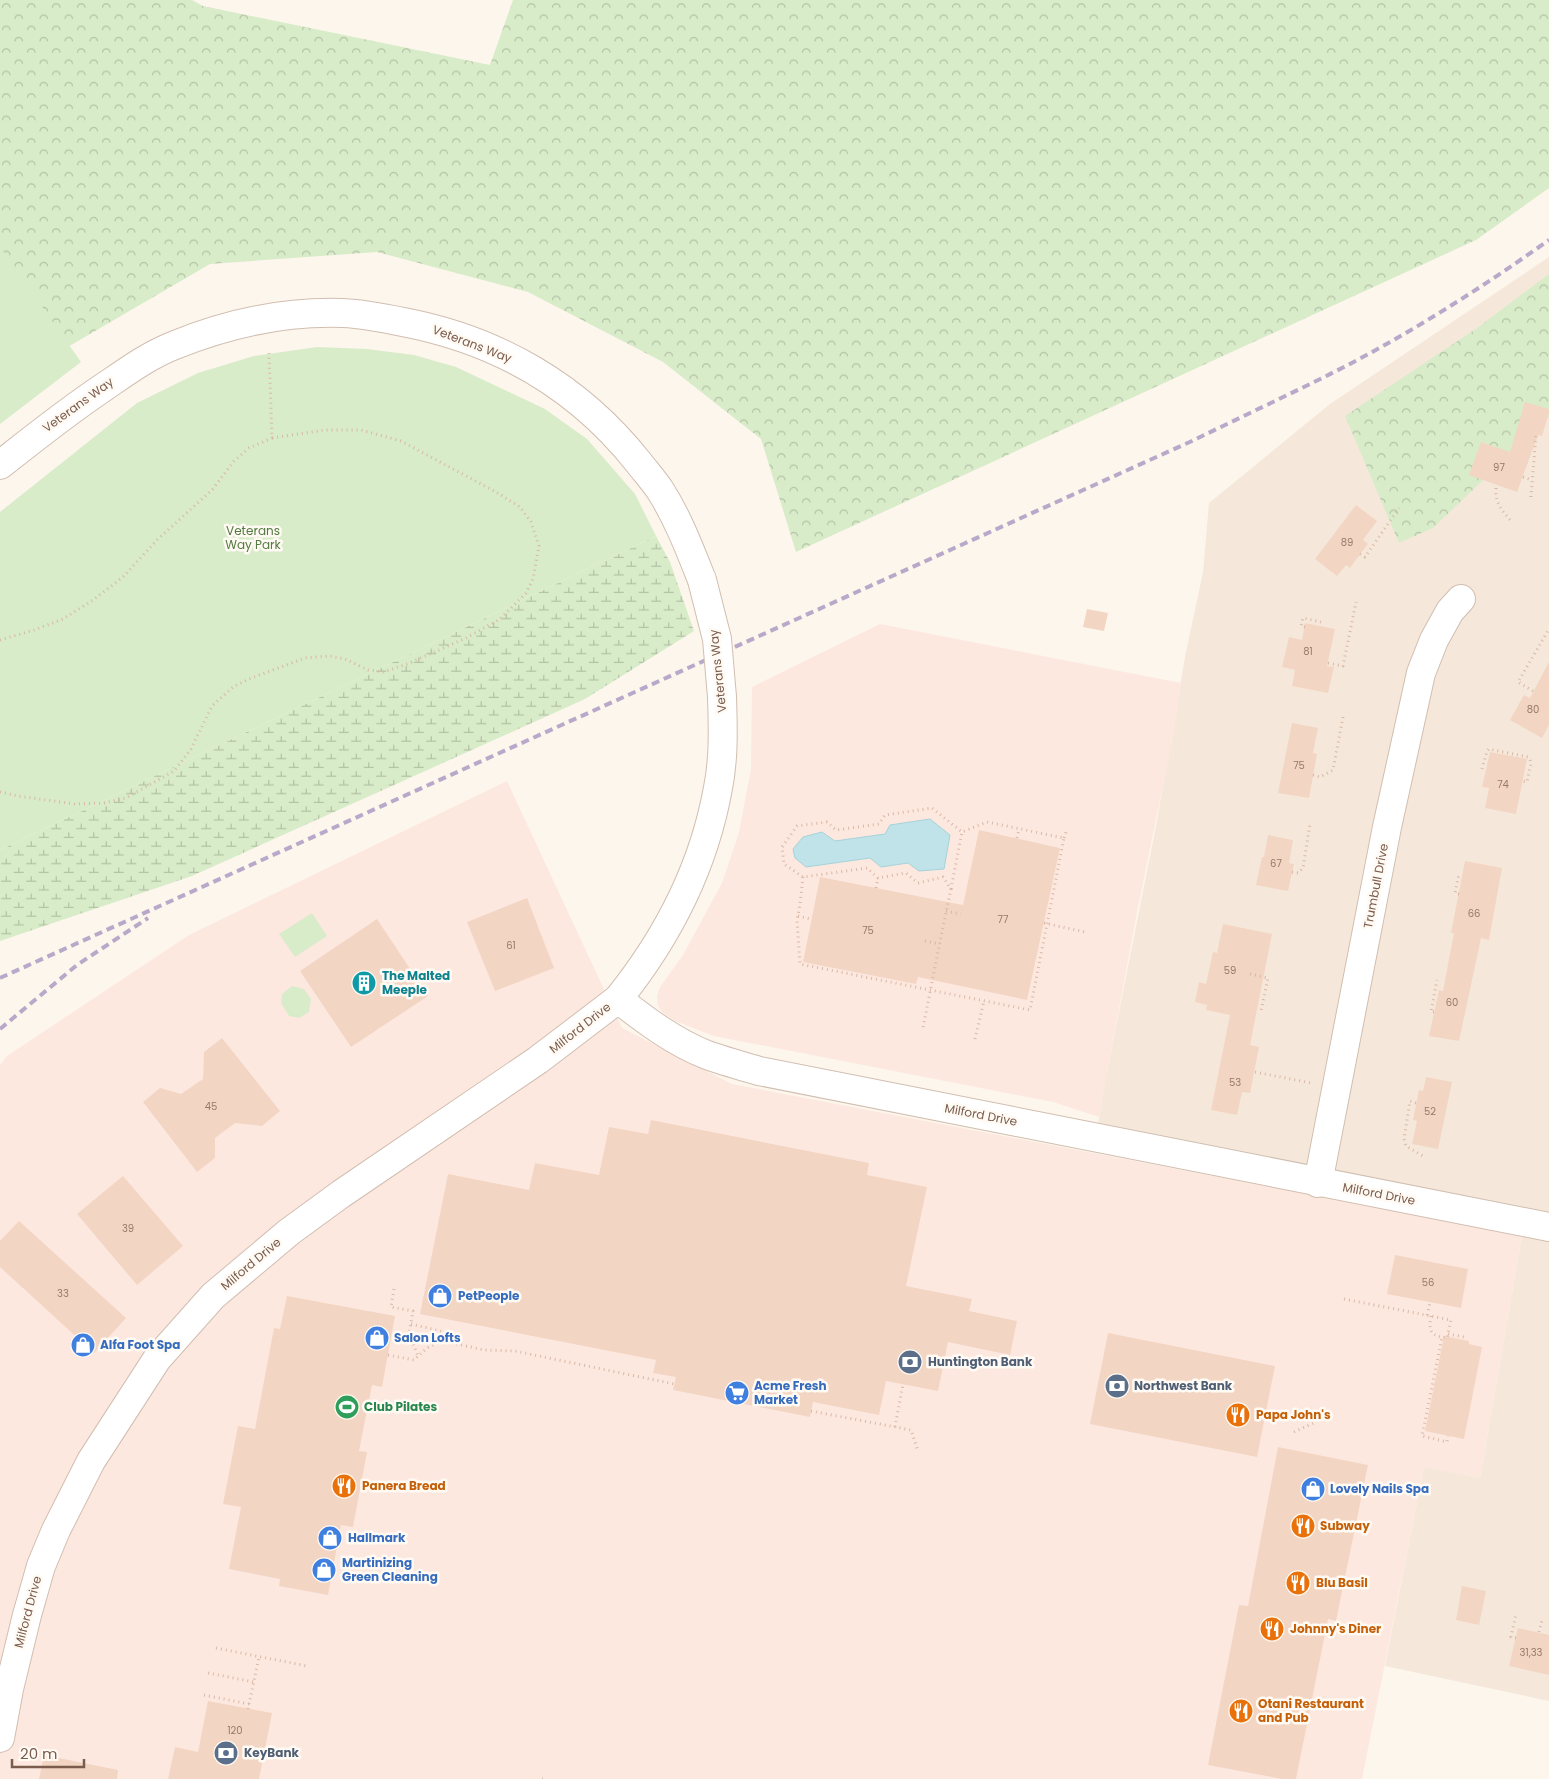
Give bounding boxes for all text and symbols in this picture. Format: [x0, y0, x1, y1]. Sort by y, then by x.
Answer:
street label: Veterans Way [430, 321, 515, 367]
street label: Veterans Way [39, 373, 117, 436]
house number: 97 [1493, 460, 1505, 475]
park label: Veterans Way Park [225, 522, 282, 553]
house number: 89 [1341, 535, 1353, 550]
street label: Veterans Way [705, 628, 730, 714]
house number: 81 [1303, 644, 1313, 659]
house number: 80 [1527, 702, 1539, 717]
house number: 75 [1293, 758, 1305, 773]
house number: 74 [1497, 777, 1509, 792]
street label: Trumbull Drive [1359, 842, 1392, 930]
house number: 67 [1270, 856, 1282, 871]
house number: 66 [1468, 906, 1480, 921]
house number: 77 [998, 912, 1009, 927]
house number: 75 [862, 923, 874, 938]
house number: 61 [506, 938, 516, 953]
house number: 59 [1224, 963, 1236, 978]
place label: The Malted Meeple [382, 967, 450, 998]
building icon: The Malted Meeple [351, 970, 377, 996]
house number: 60 [1446, 995, 1458, 1010]
street label: Milford Drive [545, 998, 614, 1057]
house number: 53 [1229, 1075, 1241, 1090]
house number: 45 [205, 1099, 217, 1114]
street label: Milford Drive [943, 1099, 1019, 1130]
house number: 52 [1424, 1104, 1436, 1119]
street label: Milford Drive [1341, 1178, 1417, 1209]
house number: 39 [122, 1221, 134, 1236]
street label: Milford Drive [217, 1233, 284, 1294]
house number: 56 [1422, 1275, 1434, 1290]
shop icon: PetPeople [427, 1283, 453, 1309]
house number: 33 [57, 1286, 69, 1301]
place label: PetPeople [458, 1287, 520, 1304]
shop icon: Salon Lofts [364, 1325, 390, 1351]
place label: Salon Lofts [394, 1329, 461, 1346]
shop icon: Alfa Foot Spa [70, 1332, 96, 1358]
place label: Alfa Foot Spa [100, 1336, 180, 1353]
bank icon: Huntington Bank [897, 1349, 923, 1375]
place label: Huntington Bank [928, 1353, 1033, 1370]
bank icon: Northwest Bank [1104, 1373, 1130, 1399]
place label: Acme Fresh Market [754, 1377, 827, 1408]
place label: Northwest Bank [1134, 1377, 1233, 1394]
supermarket icon: Acme Fresh Market [724, 1380, 750, 1406]
sports icon: Club Pilates [334, 1394, 360, 1420]
place label: Club Pilates [364, 1398, 437, 1415]
restaurant icon: Papa John's [1225, 1402, 1251, 1428]
place label: Papa John's [1256, 1406, 1331, 1423]
restaurant icon: Panera Bread [331, 1473, 357, 1499]
shop icon: Lovely Nails Spa [1300, 1476, 1326, 1502]
place label: Panera Bread [362, 1477, 446, 1494]
place label: Lovely Nails Spa [1330, 1480, 1429, 1497]
restaurant icon: Subway [1290, 1513, 1316, 1539]
place label: Subway [1320, 1517, 1370, 1534]
shop icon: Hallmark [317, 1525, 343, 1551]
place label: Hallmark [348, 1529, 406, 1546]
place label: Martinizing Green Cleaning [342, 1554, 438, 1585]
shop icon: Martinizing Green Cleaning [311, 1557, 337, 1583]
restaurant icon: Blu Basil [1285, 1570, 1311, 1596]
street label: Milford Drive [10, 1574, 45, 1650]
place label: Blu Basil [1316, 1574, 1368, 1591]
restaurant icon: Johnny's Diner [1259, 1616, 1285, 1642]
place label: Johnny's Diner [1290, 1620, 1381, 1637]
house number: 31,33 [1520, 1645, 1543, 1660]
place label: Otani Restaurant and Pub [1258, 1695, 1364, 1726]
restaurant icon: Otani Restaurant and Pub [1228, 1698, 1254, 1724]
house number: 120 [227, 1723, 243, 1738]
scale bar [12, 1736, 85, 1768]
bank icon: KeyBank [213, 1740, 239, 1766]
text: 20 m [20, 1743, 58, 1764]
place label: KeyBank [244, 1744, 299, 1761]

